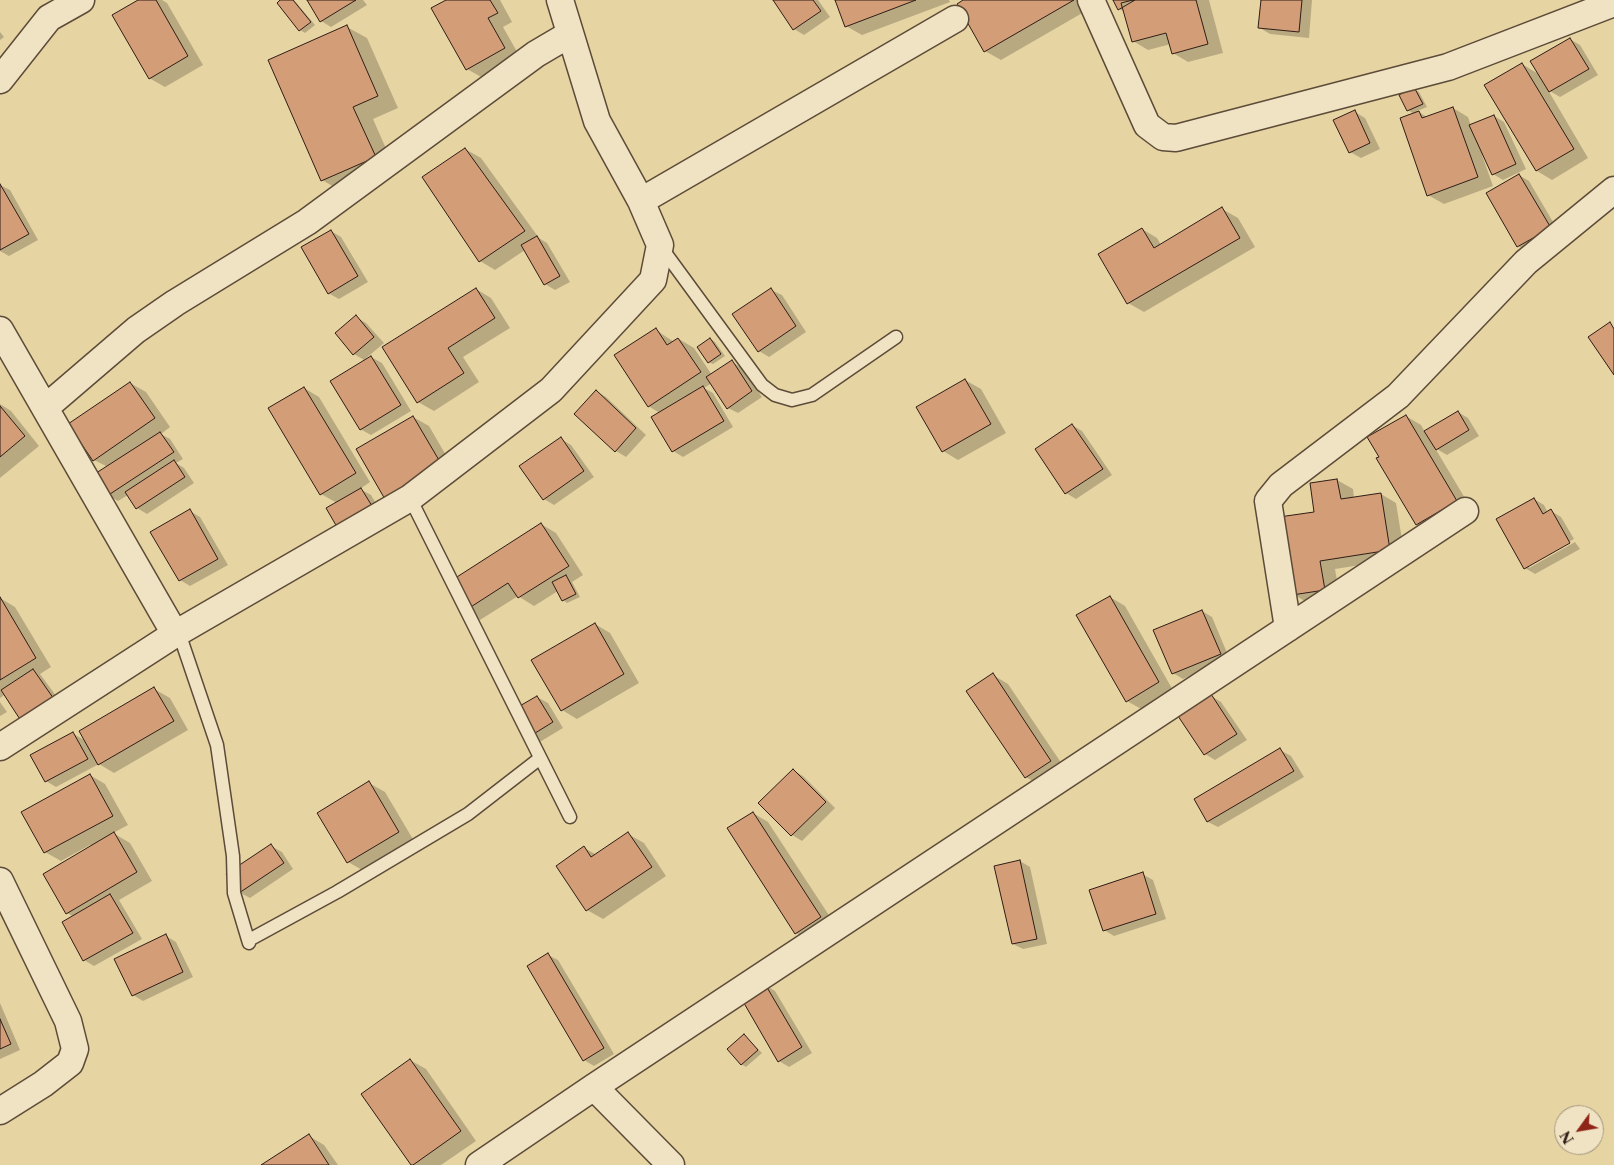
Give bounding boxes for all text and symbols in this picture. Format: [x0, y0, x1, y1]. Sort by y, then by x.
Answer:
north arrow [1554, 1105, 1604, 1155]
text: N [1556, 1127, 1578, 1147]

